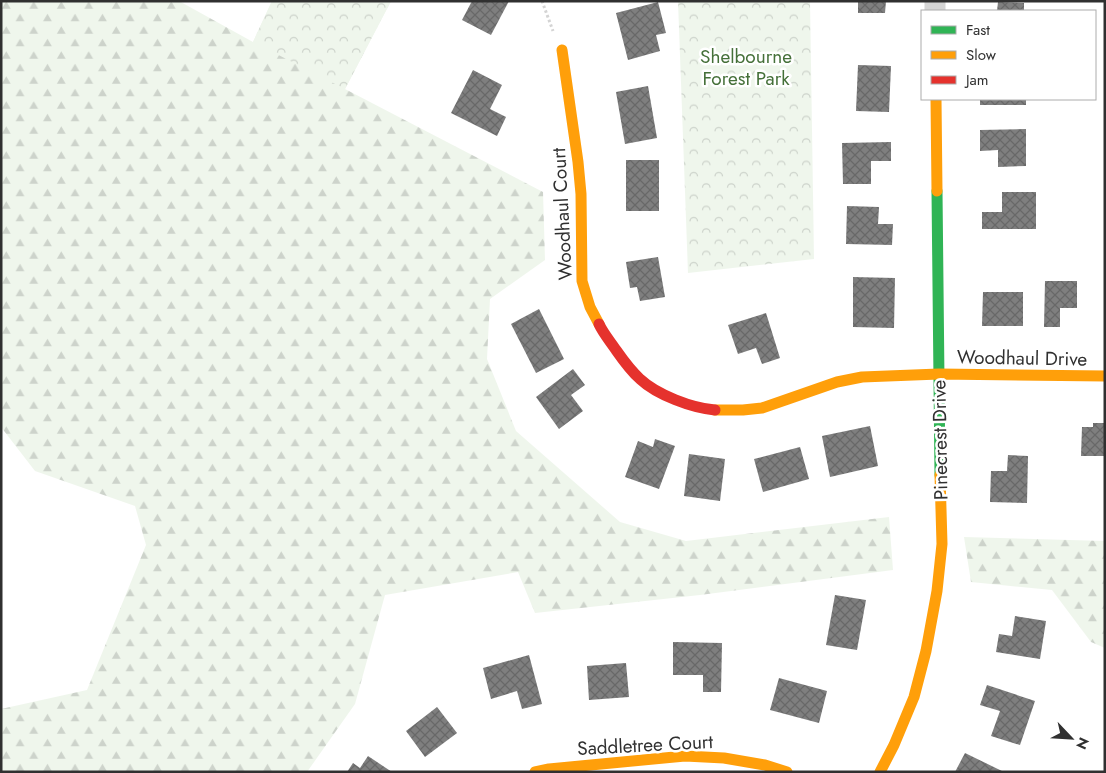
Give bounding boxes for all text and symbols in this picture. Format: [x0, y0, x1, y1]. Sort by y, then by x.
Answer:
legend [921, 10, 1096, 100]
text: Fast [966, 19, 990, 41]
park label: Shelbourne Forest Park [700, 43, 792, 92]
text: Slow [966, 44, 997, 66]
text: Jam [964, 69, 989, 91]
street label: Woodhaul Court [545, 147, 579, 281]
street label: Woodhaul Drive [957, 343, 1088, 373]
street label: Pinecrest Drive [925, 379, 955, 500]
north arrow [1046, 713, 1096, 763]
street label: Saddletree Court [576, 728, 714, 762]
text: N [1071, 734, 1094, 753]

